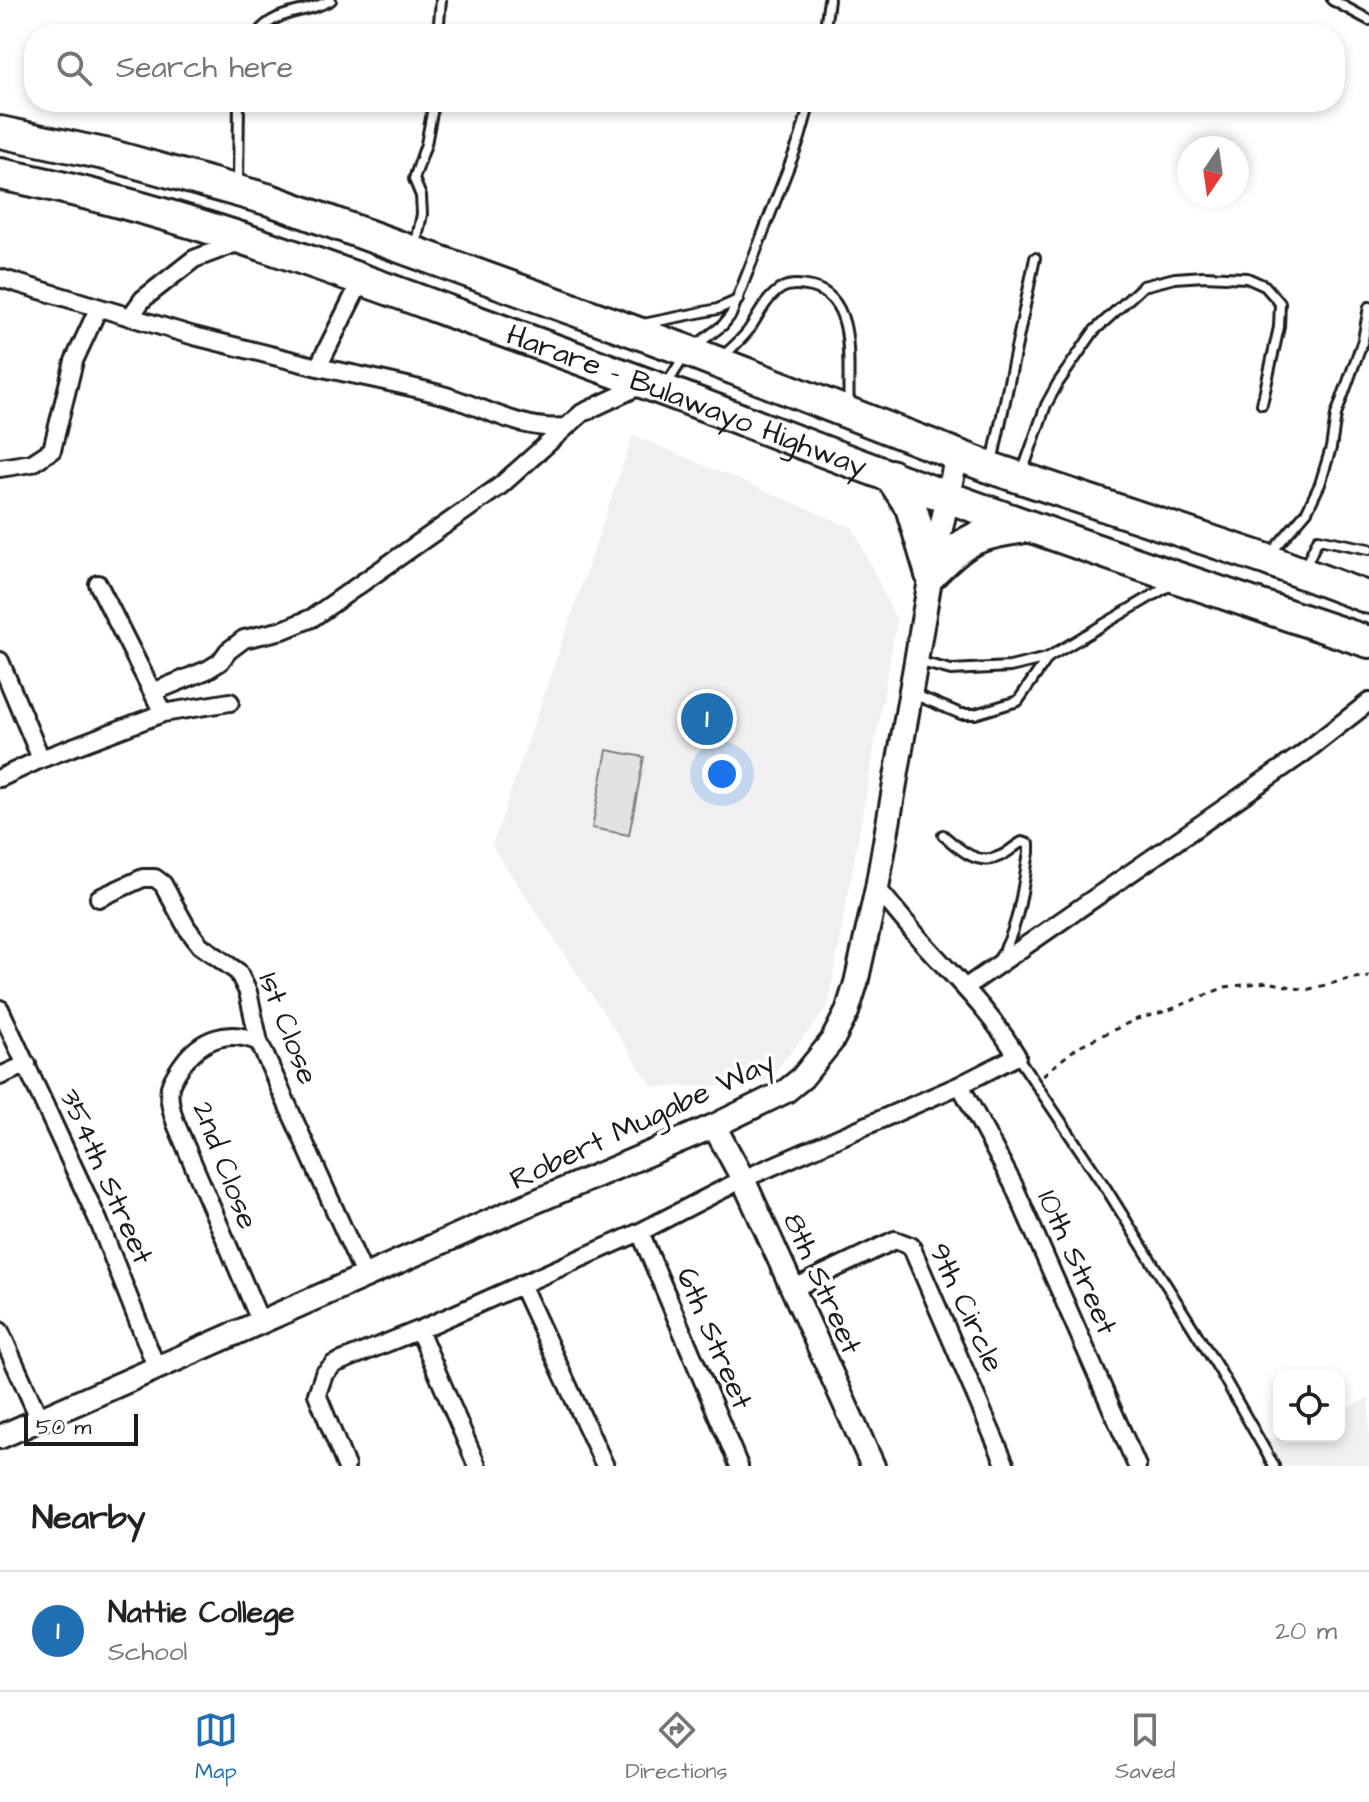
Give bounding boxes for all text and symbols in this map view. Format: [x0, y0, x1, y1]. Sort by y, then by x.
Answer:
search box [24, 24, 1345, 112]
icon: search [52, 46, 96, 90]
text: Search here [116, 47, 293, 89]
north arrow [1177, 136, 1249, 208]
street label: Harare - Bulawayo Highway [501, 314, 873, 489]
pin: 1 [681, 689, 733, 749]
your location [702, 754, 742, 794]
street label: 1st Close [247, 966, 329, 1091]
street label: Robert Mugabe Way [503, 1041, 782, 1202]
street label: 354th Street [49, 1082, 164, 1271]
street label: 2nd Close [182, 1095, 269, 1235]
street label: 10th Street [1027, 1183, 1128, 1341]
street label: 8th Street [772, 1206, 872, 1361]
street label: 9th Circle [918, 1236, 1014, 1379]
street label: 6th Street [665, 1261, 763, 1416]
map controls [1273, 1370, 1345, 1442]
button: locate [1273, 1370, 1345, 1442]
scale bar [24, 1410, 138, 1446]
text: 50 m [36, 1412, 91, 1443]
text: Nearby [32, 1494, 146, 1542]
text: Nattie College [108, 1592, 295, 1634]
text: 1 [56, 1613, 60, 1649]
text: 20 m [1275, 1613, 1337, 1649]
text: School [108, 1634, 187, 1670]
tab: Map [194, 1708, 238, 1787]
tab: Directions [625, 1708, 728, 1787]
tab: Saved [1115, 1708, 1175, 1787]

